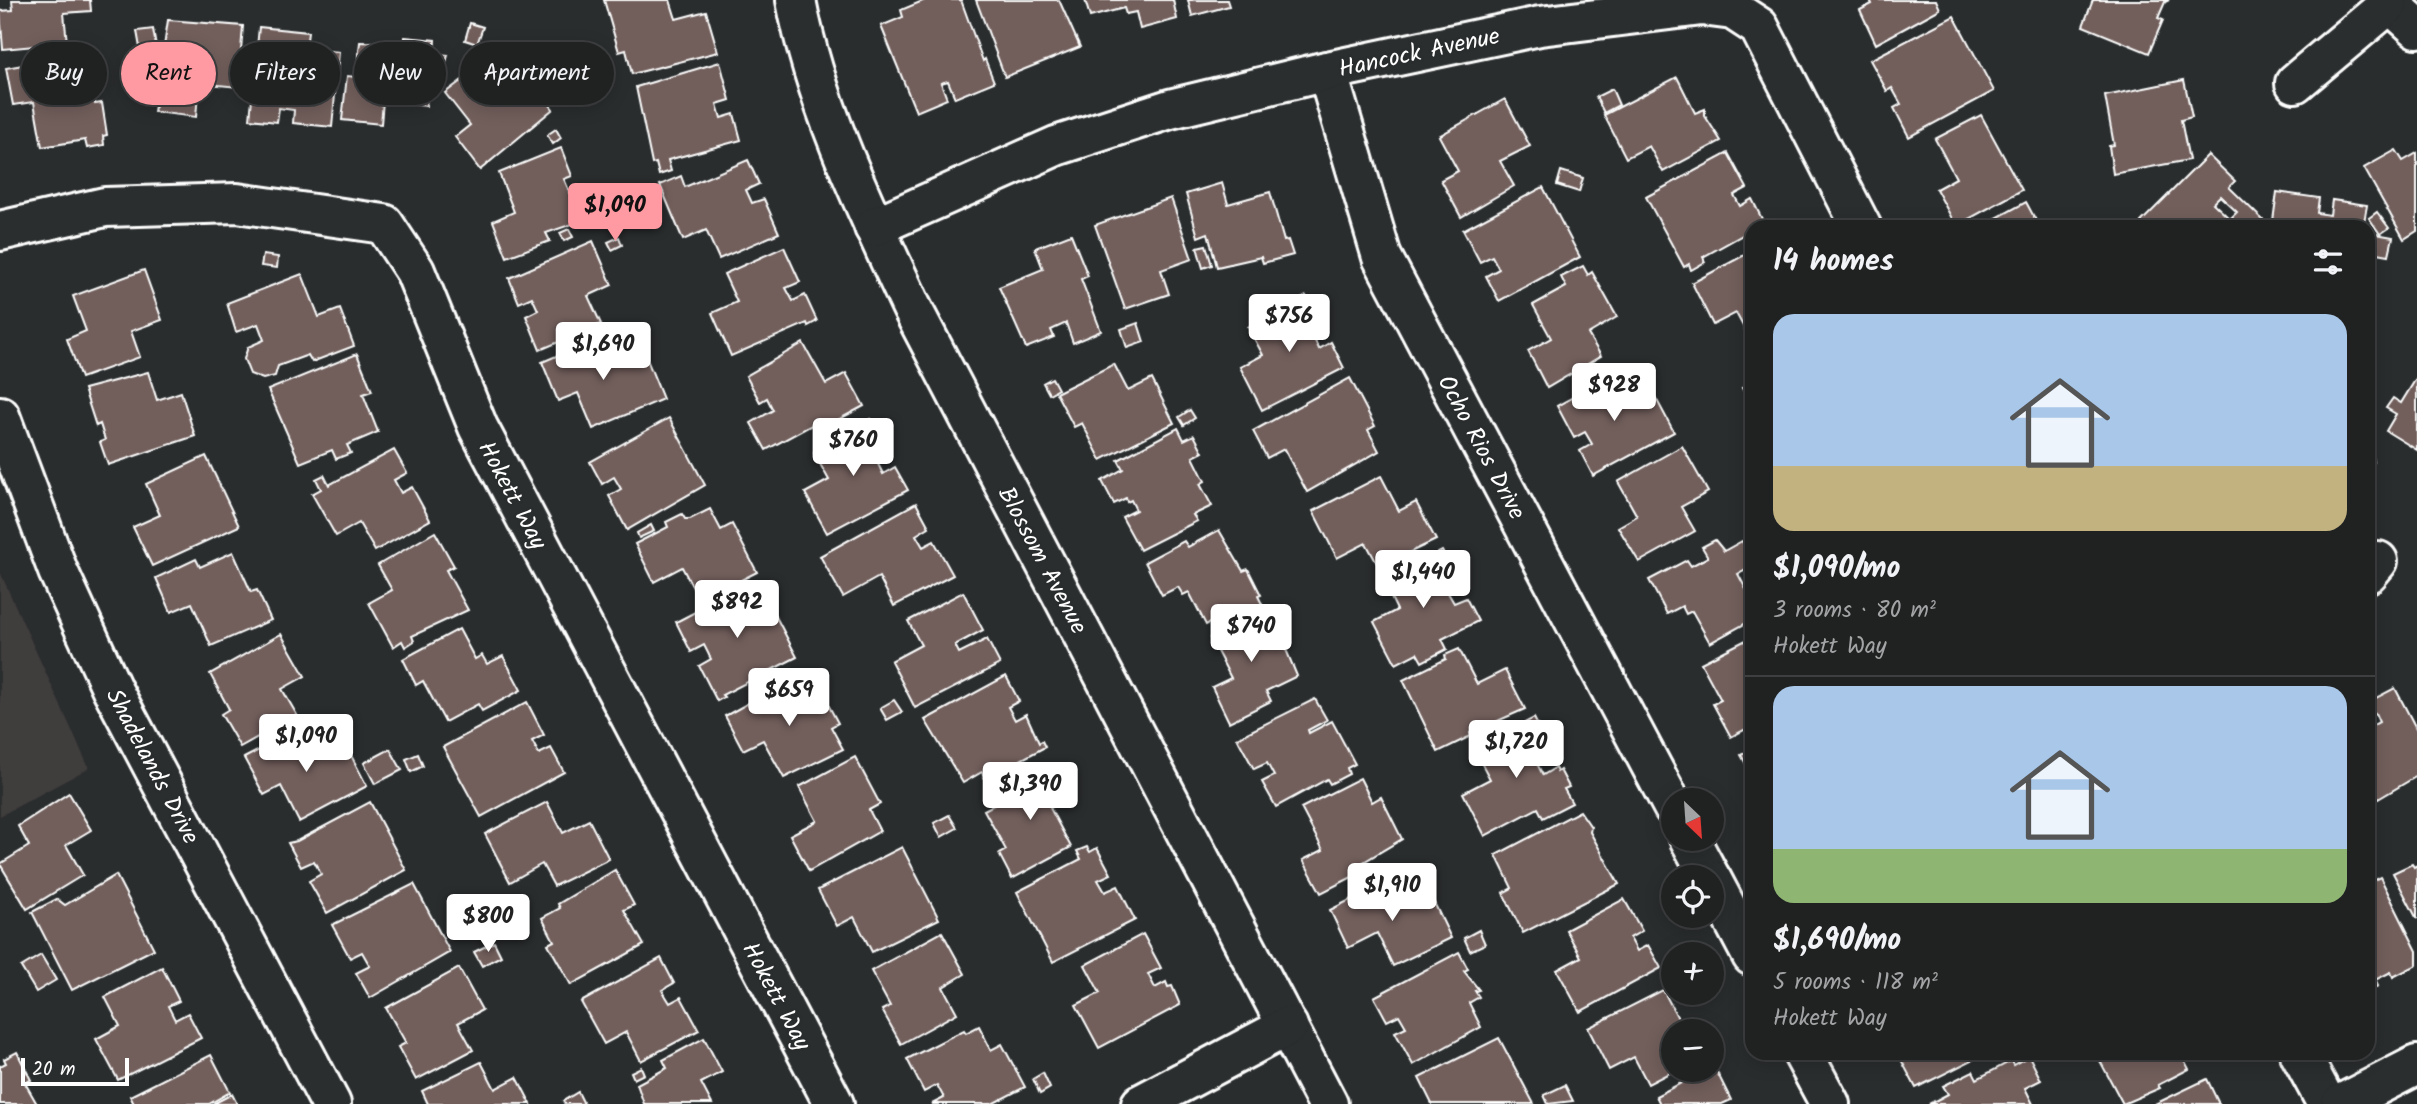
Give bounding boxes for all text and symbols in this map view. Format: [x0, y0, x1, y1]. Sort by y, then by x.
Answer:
street label: Hancock Avenue [1335, 17, 1504, 90]
chip: Buy [21, 42, 107, 105]
chip: Rent [121, 42, 216, 105]
chip: Filters [230, 42, 340, 105]
chip: New [354, 42, 446, 105]
chip: Apartment [460, 42, 614, 105]
pin: $1,090 [558, 184, 672, 243]
text: $1,090 [584, 188, 646, 224]
text: 14 homes [1773, 238, 1894, 286]
icon: filters [2309, 243, 2347, 281]
pin: $756 [1248, 294, 1330, 354]
text: $756 [1265, 299, 1313, 335]
pin: $1,690 [546, 322, 660, 382]
text: $1,690 [572, 327, 634, 363]
icon: home [1997, 360, 2123, 486]
pin: $928 [1573, 364, 1655, 423]
street label: Ocho Rios Drive [1426, 368, 1535, 527]
text: $928 [1588, 368, 1640, 404]
pin: $760 [812, 419, 894, 478]
text: $760 [829, 423, 877, 459]
street label: Hokett Way [467, 434, 557, 558]
street label: Blossom Avenue [986, 480, 1097, 642]
text: $1,090/mo [1773, 545, 1900, 593]
pin: $1,440 [1366, 550, 1480, 610]
text: $1,440 [1391, 555, 1455, 591]
pin: $892 [696, 580, 778, 640]
text: $892 [711, 585, 763, 621]
text: 3 rooms · 80 m² [1773, 593, 1936, 629]
pin: $740 [1210, 604, 1292, 664]
text: $740 [1227, 609, 1275, 645]
text: Hokett Way [1773, 629, 1887, 665]
pin: $659 [748, 668, 830, 728]
text: $659 [764, 673, 814, 709]
street label: Shadelands Drive [94, 682, 209, 852]
pin: $1,090 [249, 714, 363, 774]
text: $1,090 [275, 719, 337, 755]
pin: $1,720 [1459, 720, 1573, 780]
text: $1,720 [1485, 725, 1547, 761]
icon: home [1997, 732, 2123, 858]
pin: $1,390 [973, 762, 1087, 822]
text: $1,390 [999, 767, 1061, 803]
north arrow [1661, 788, 1724, 850]
map controls [1661, 788, 1724, 1082]
pin: $1,910 [1335, 864, 1449, 923]
button: locate [1661, 865, 1724, 928]
text: $1,910 [1364, 868, 1420, 904]
pin: $800 [447, 894, 529, 954]
text: $800 [463, 899, 513, 935]
text: $1,690/mo [1773, 917, 1901, 965]
street label: Hokett Way [731, 935, 821, 1059]
button: + [1661, 942, 1724, 1005]
text: 5 rooms · 118 m² [1773, 965, 1938, 1001]
text: Hokett Way [1773, 1001, 1887, 1037]
button: − [1661, 1019, 1724, 1082]
scale bar [21, 1055, 130, 1087]
text: 20 m [32, 1055, 75, 1085]

